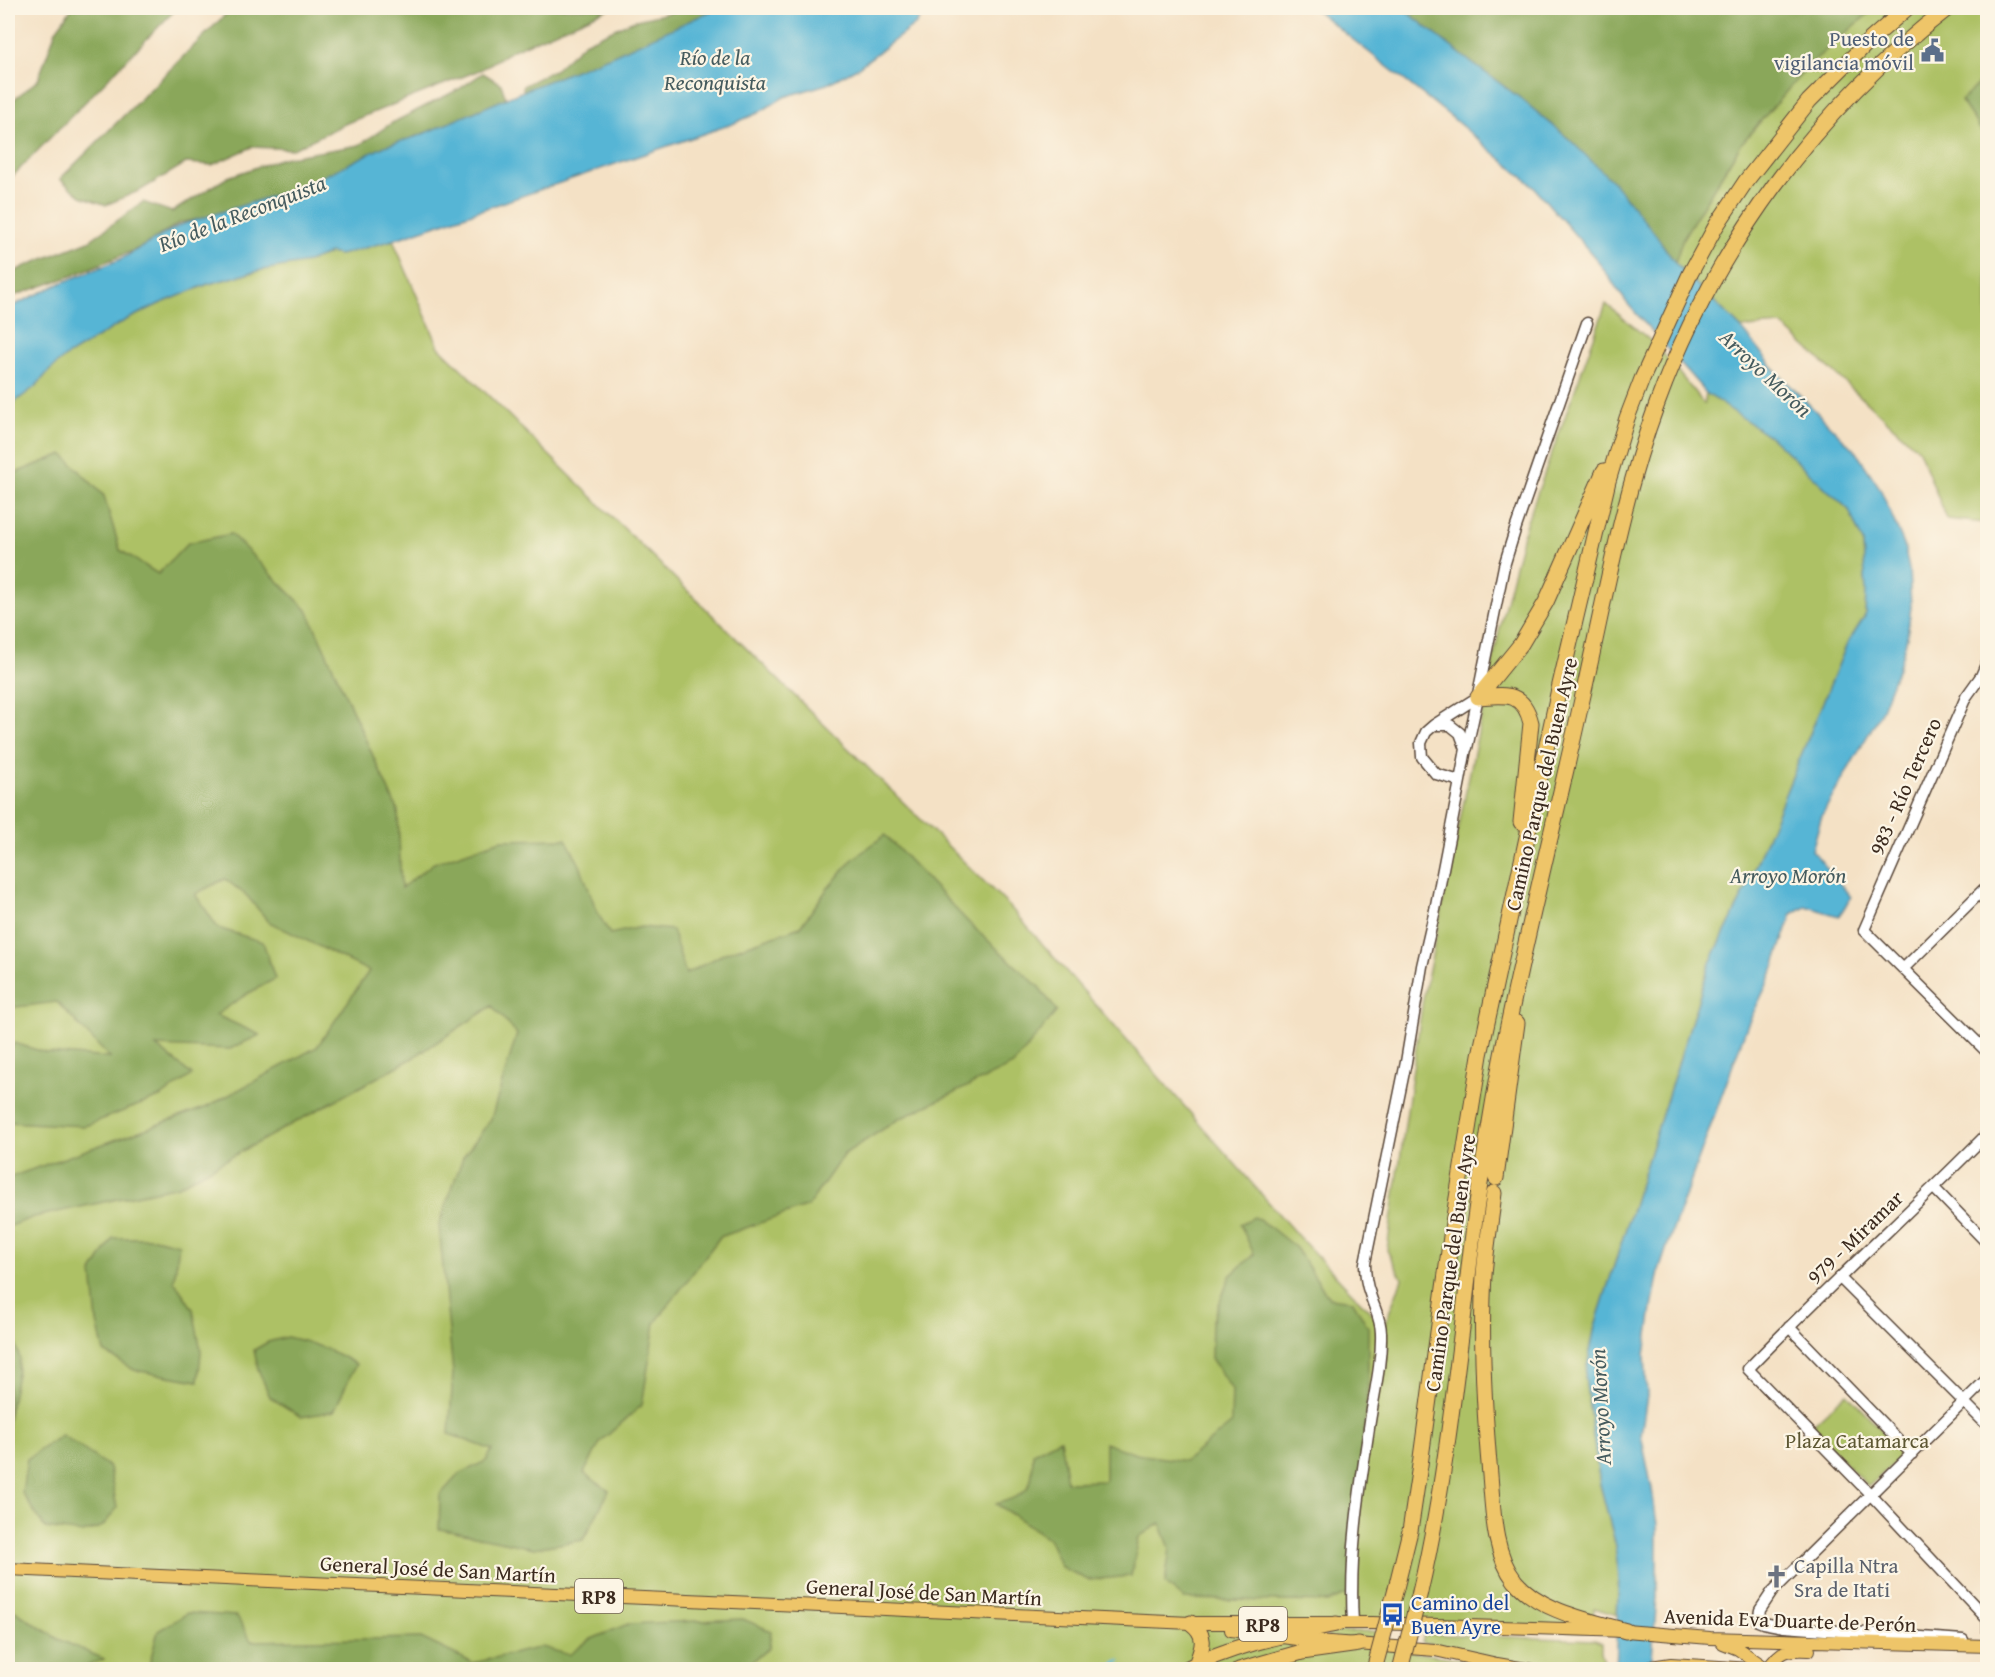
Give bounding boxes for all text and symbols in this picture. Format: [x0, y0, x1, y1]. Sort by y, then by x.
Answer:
place label: Puesto de vigilancia móvil [1774, 23, 1914, 78]
public building icon: Puesto de vigilancia móvil [1919, 37, 1945, 63]
water label: Río de la Reconquista [663, 41, 766, 98]
water label: Río de la Reconquista [153, 166, 330, 260]
water label: Arroyo Morón [1712, 321, 1820, 424]
street label: Camino Parque del Buen Ayre [1497, 654, 1585, 914]
street label: 983 - Río Tercero [1861, 712, 1949, 860]
water label: Arroyo Morón [1729, 859, 1846, 891]
street label: Camino Parque del Buen Ayre [1417, 1132, 1483, 1394]
street label: 979 - Miramar [1800, 1183, 1911, 1291]
water label: Arroyo Morón [1581, 1348, 1619, 1467]
park label: Plaza Catamarca [1785, 1425, 1929, 1456]
street label: General José de San Martín [319, 1547, 557, 1591]
place label: Capilla Ntra Sra de Itati [1794, 1550, 1899, 1605]
church icon: Capilla Ntra Sra de Itati [1763, 1564, 1789, 1590]
street label: General José de San Martín [805, 1570, 1043, 1614]
road number: RP8 [575, 1579, 623, 1613]
place label: Camino del Buen Ayre [1411, 1587, 1510, 1642]
street label: Avenida Eva Duarte de Perón [1663, 1600, 1917, 1640]
bus stop icon: Camino del Buen Ayre [1380, 1601, 1406, 1627]
road number: RP8 [1239, 1607, 1287, 1641]

